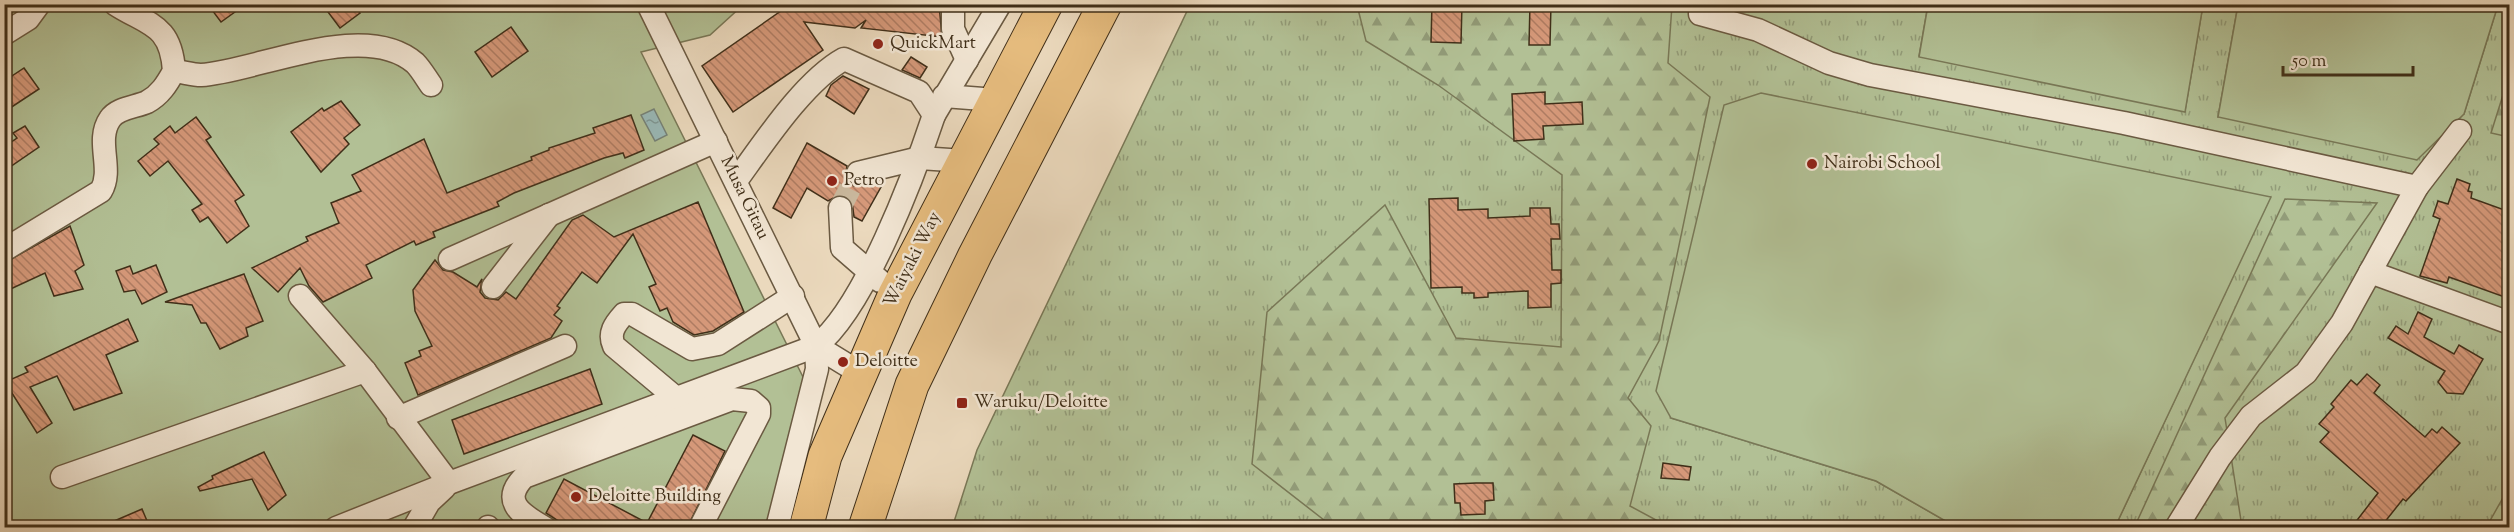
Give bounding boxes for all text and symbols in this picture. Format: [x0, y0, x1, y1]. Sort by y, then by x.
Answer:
place label: QuickMart [890, 31, 976, 57]
marker: QuickMart [871, 37, 885, 51]
scale bar [2283, 39, 2414, 77]
text: 50 m [2291, 49, 2327, 75]
place label: Nairobi School [1824, 151, 1941, 177]
street label: Musa Gitau [713, 152, 775, 244]
marker: Nairobi School [1805, 157, 1819, 171]
place label: Petro [844, 168, 885, 194]
marker: Petro [825, 174, 839, 188]
street label: Waiyaki Way [878, 208, 948, 312]
place label: Deloitte [855, 349, 918, 375]
marker: Deloitte [836, 355, 850, 369]
place label: Waruku/Deloitte [974, 390, 1108, 416]
marker: Waruku/Deloitte [955, 396, 969, 410]
place label: Deloitte Building [588, 484, 721, 510]
marker: Deloitte Building [569, 490, 583, 504]

